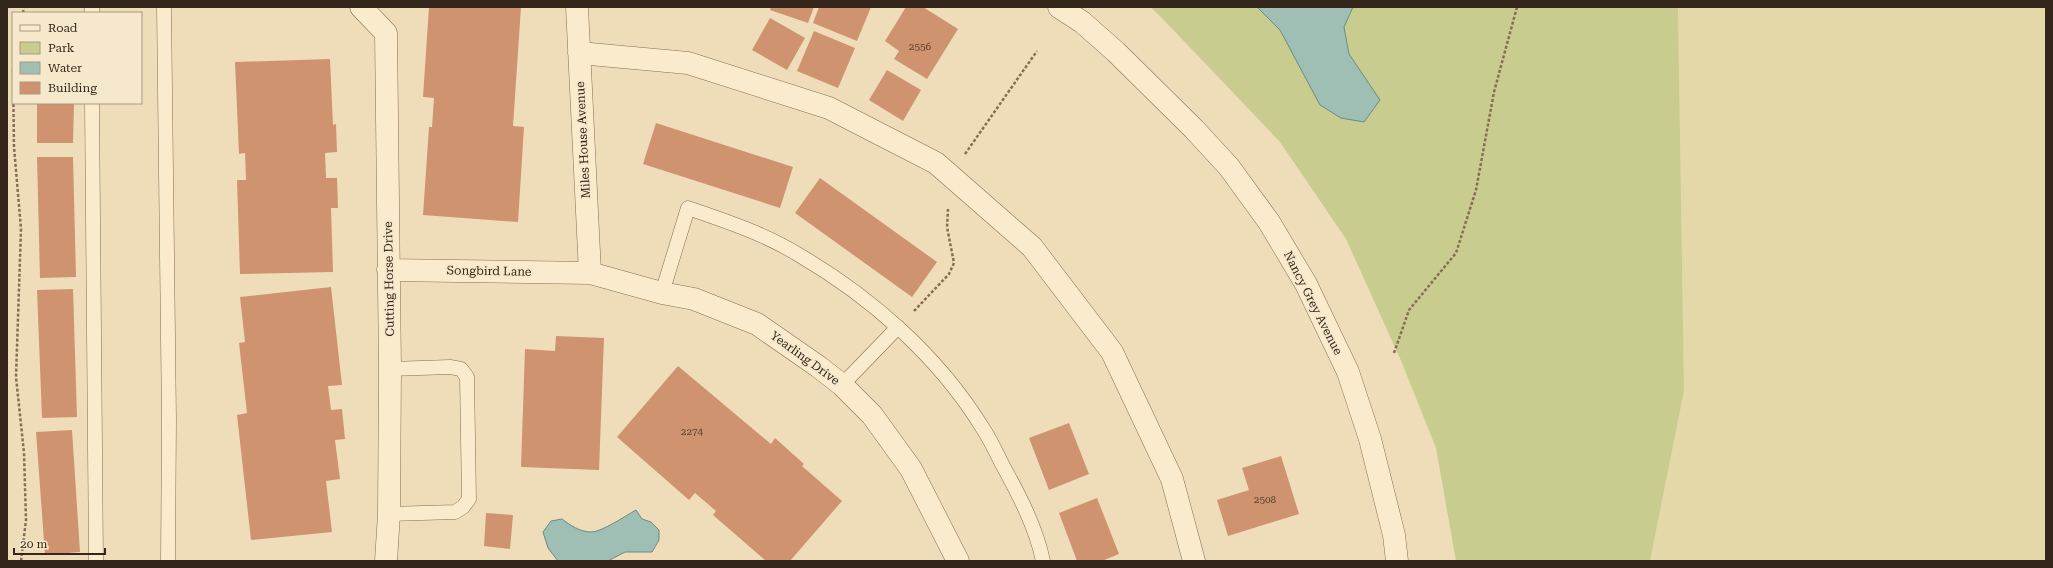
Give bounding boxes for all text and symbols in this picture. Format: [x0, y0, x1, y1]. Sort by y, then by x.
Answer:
legend [12, 12, 142, 104]
text: Road [48, 21, 78, 35]
text: Park [48, 41, 75, 55]
house number: 2556 [909, 41, 932, 52]
text: Water [48, 61, 82, 75]
text: Building [48, 81, 97, 95]
street label: Miles House Avenue [573, 81, 593, 199]
street label: Cutting Horse Drive [381, 221, 397, 337]
street label: Nancy Grey Avenue [1281, 249, 1345, 358]
street label: Songbird Lane [446, 263, 532, 279]
street label: Yearling Drive [768, 328, 842, 388]
house number: 2274 [681, 426, 704, 437]
house number: 2508 [1254, 494, 1277, 505]
scale bar [14, 530, 105, 556]
text: 20 m [20, 537, 47, 551]

